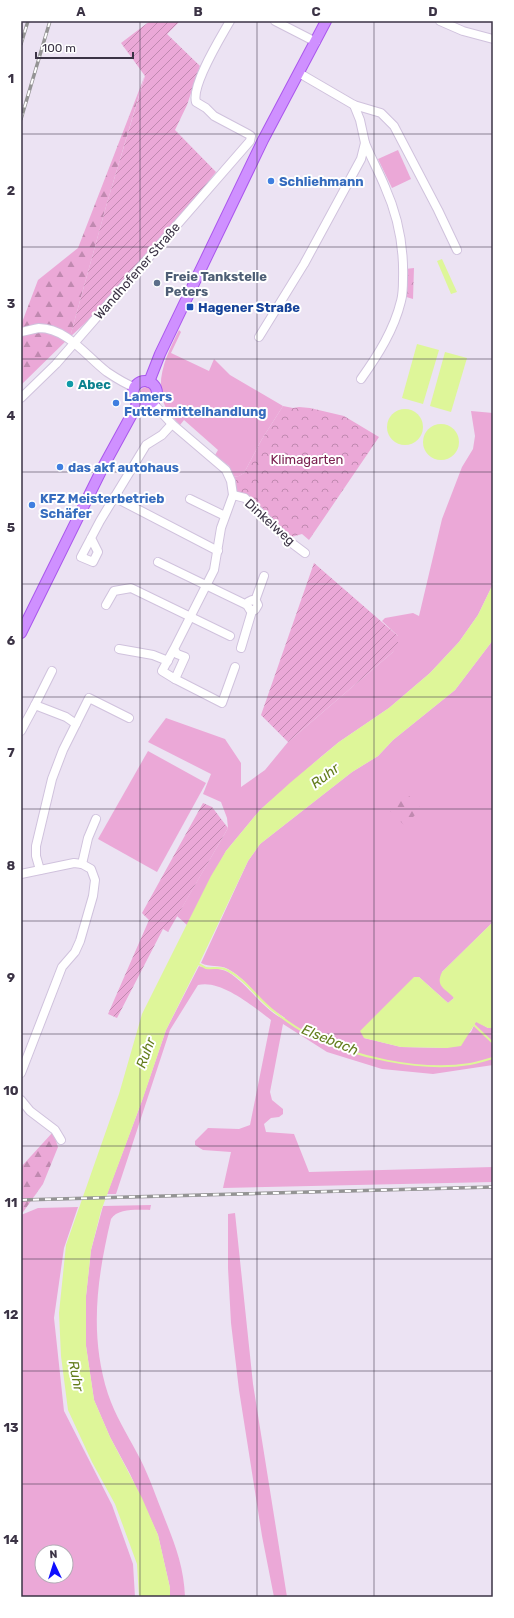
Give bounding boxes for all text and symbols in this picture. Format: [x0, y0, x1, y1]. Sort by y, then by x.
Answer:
text: A [76, 4, 86, 19]
text: B [193, 4, 203, 19]
text: C [311, 4, 321, 19]
text: D [428, 4, 438, 19]
scale bar [36, 34, 133, 60]
text: 100 m [42, 41, 76, 55]
text: 1 [8, 71, 14, 86]
place label: Schliehmann [279, 174, 364, 189]
marker: Schliehmann [266, 176, 276, 186]
text: 2 [7, 183, 15, 198]
street label: Wandhofener Straße [91, 219, 183, 323]
place label: Freie Tankstelle Peters [165, 269, 267, 299]
marker: Freie Tankstelle Peters [152, 278, 162, 288]
text: 3 [7, 296, 16, 311]
place label: Hagener Straße [198, 300, 300, 315]
marker: Hagener Straße [185, 302, 195, 312]
place label: Abec [78, 377, 111, 392]
marker: Abec [65, 379, 75, 389]
place label: Lamers Futtermittelhandlung [124, 389, 267, 419]
marker: Lamers Futtermittelhandlung [111, 398, 121, 408]
text: 4 [7, 408, 16, 423]
park label: Klimagarten [271, 452, 343, 468]
place label: das akf autohaus [68, 460, 179, 475]
marker: das akf autohaus [55, 462, 65, 472]
place label: KFZ Meisterbetrieb Schäfer [40, 491, 164, 521]
street label: Dinkelweg [241, 496, 298, 549]
marker: KFZ Meisterbetrieb Schäfer [27, 500, 37, 510]
text: 5 [7, 520, 15, 535]
text: 6 [7, 633, 16, 648]
text: 7 [7, 745, 15, 760]
water label: Ruhr [307, 759, 343, 792]
text: 8 [7, 858, 16, 873]
text: 9 [7, 970, 15, 985]
water label: Elsebach [299, 1021, 361, 1059]
water label: Ruhr [133, 1035, 160, 1071]
text: 10 [3, 1083, 19, 1098]
text: 11 [5, 1195, 17, 1210]
text: 12 [4, 1307, 18, 1322]
water label: Ruhr [65, 1359, 87, 1394]
text: 13 [3, 1420, 19, 1435]
text: 14 [3, 1532, 19, 1547]
north arrow [34, 1544, 74, 1584]
text: N [49, 1548, 58, 1561]

